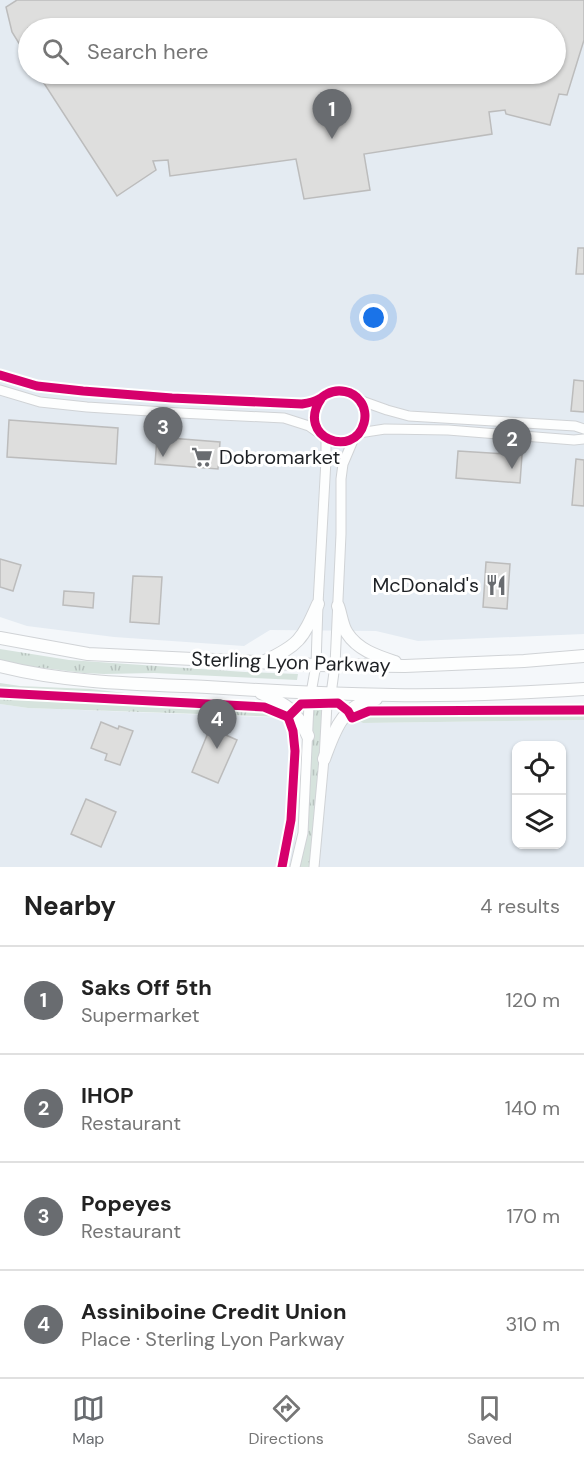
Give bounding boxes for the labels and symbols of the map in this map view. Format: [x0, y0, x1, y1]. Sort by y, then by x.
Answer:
pin: 1 [312, 90, 352, 139]
your location [359, 303, 388, 332]
pin: 3 [144, 408, 182, 457]
pin: 2 [492, 420, 532, 469]
place label: Dobromarket [219, 444, 340, 470]
supermarket icon: Dobromarket [190, 445, 214, 469]
place label: McDonald's [373, 572, 479, 598]
restaurant icon: McDonald's [484, 573, 508, 597]
street label: Sterling Lyon Parkway [191, 646, 391, 678]
pin: 4 [198, 700, 236, 749]

